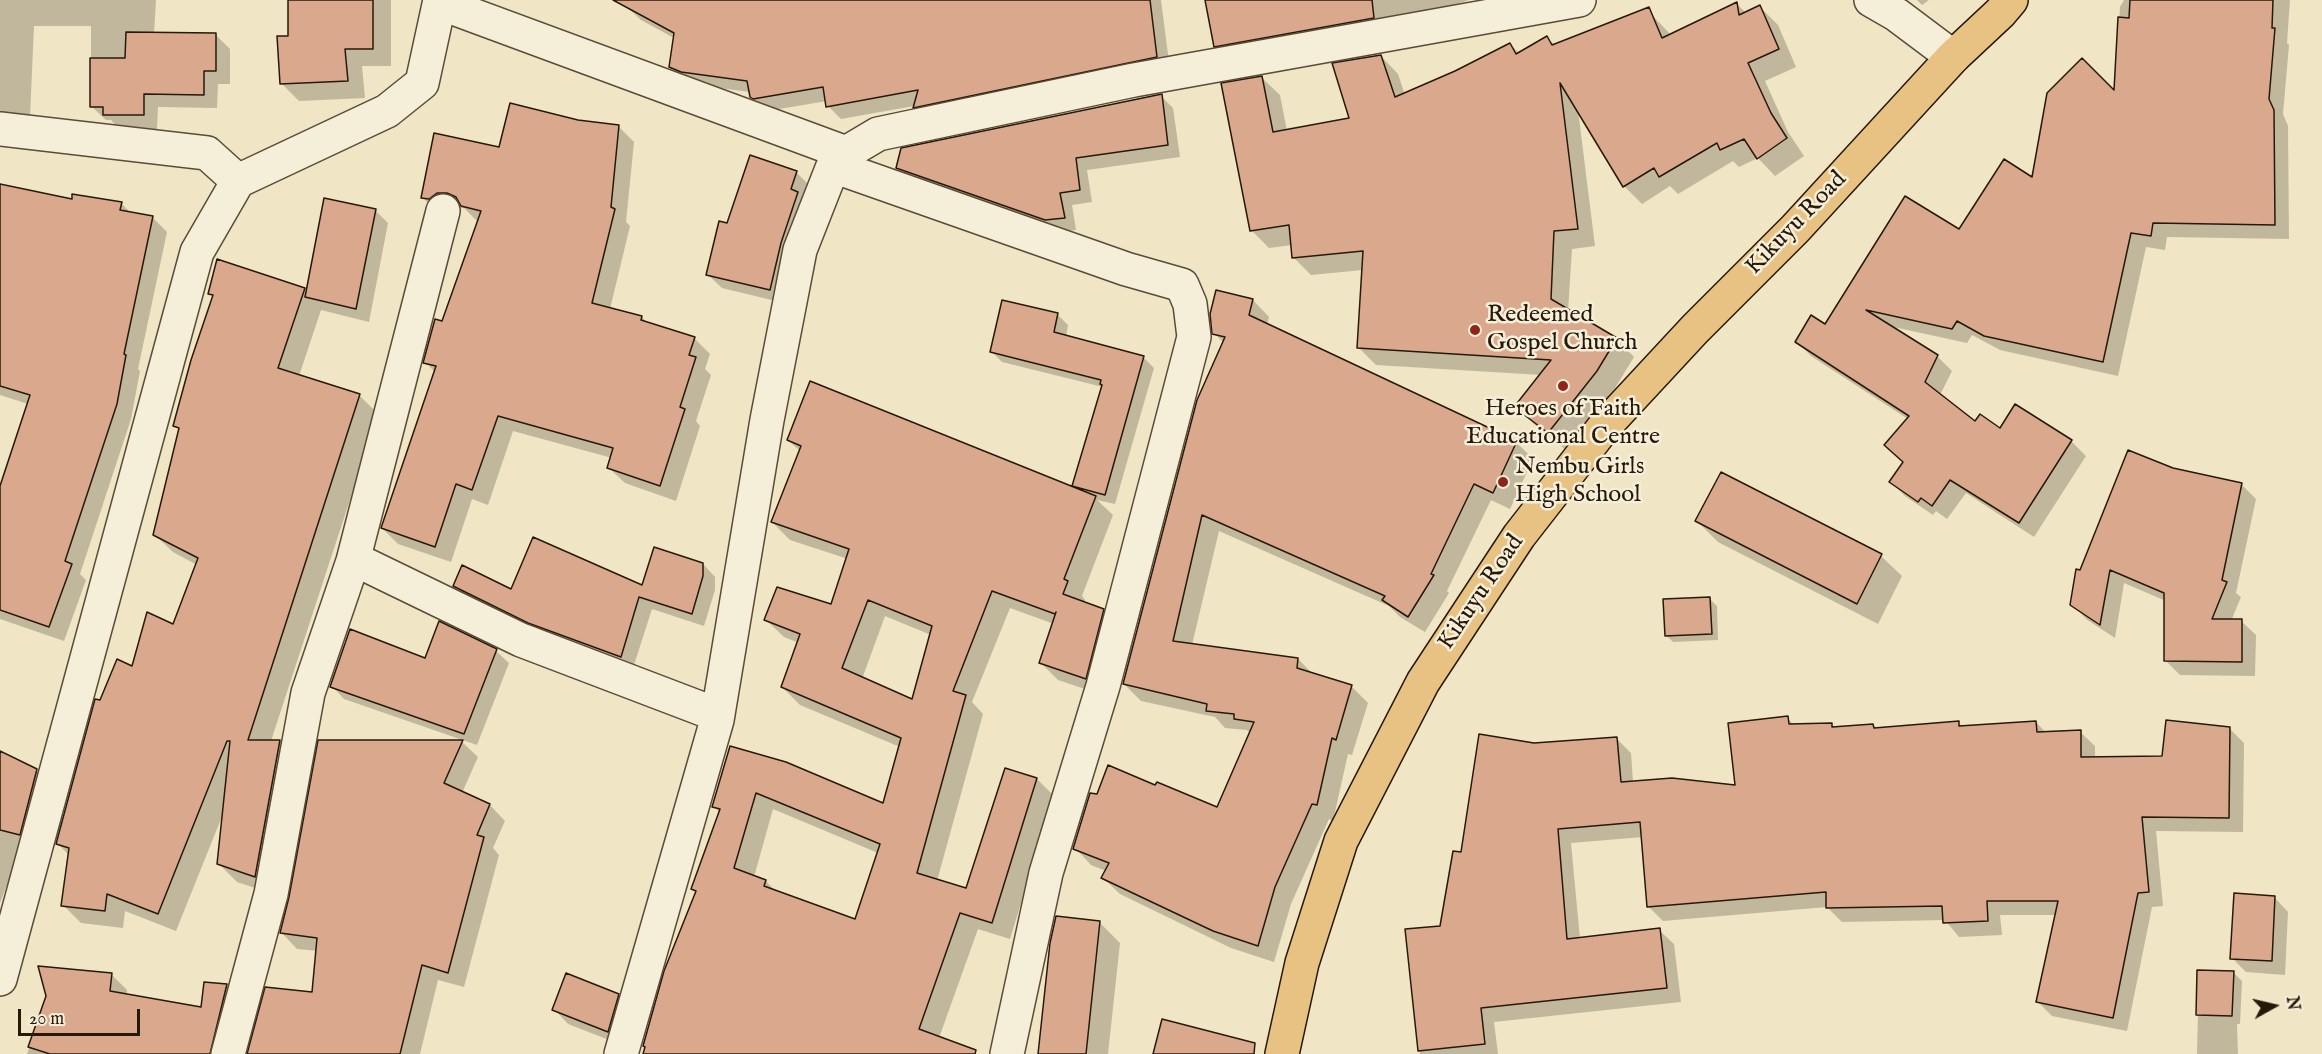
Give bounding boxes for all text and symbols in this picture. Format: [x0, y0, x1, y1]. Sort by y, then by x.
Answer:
street label: Kikuyu Road [1741, 166, 1853, 282]
place label: Redeemed Gospel Church [1487, 302, 1637, 358]
marker: Redeemed Gospel Church [1468, 323, 1482, 337]
marker: Heroes of Faith Educational Centre [1556, 379, 1570, 393]
place label: Heroes of Faith Educational Centre [1466, 396, 1660, 452]
place label: Nembu Girls High School [1515, 454, 1644, 510]
marker: Nembu Girls High School [1496, 475, 1510, 489]
street label: Kikuyu Road [1433, 530, 1531, 656]
north arrow [2244, 976, 2304, 1036]
text: N [2281, 995, 2303, 1012]
scale bar [21, 997, 142, 1035]
text: 20 m [29, 1008, 64, 1031]

